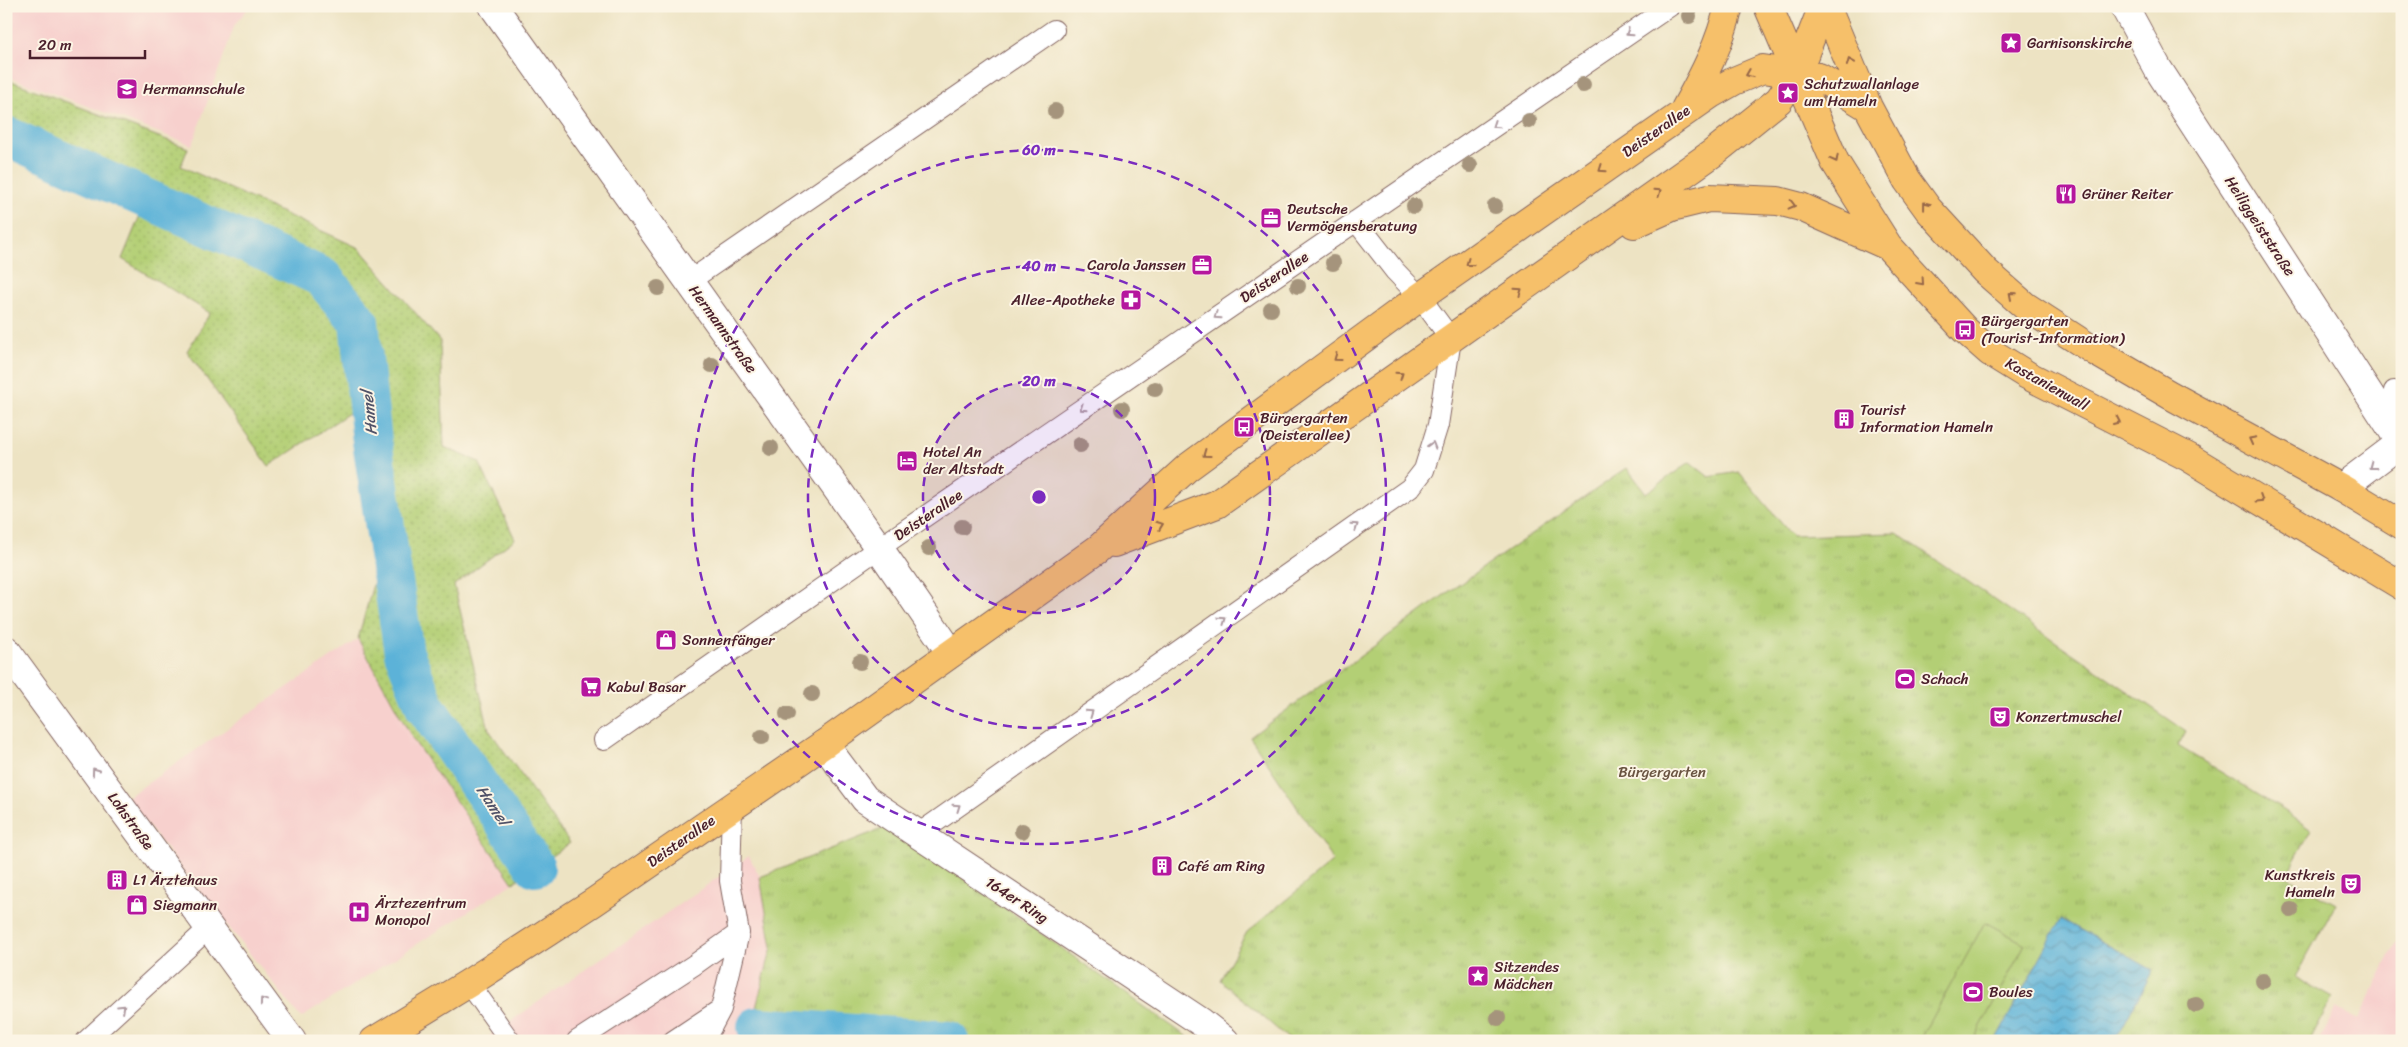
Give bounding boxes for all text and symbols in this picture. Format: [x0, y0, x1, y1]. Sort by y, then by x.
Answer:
one-way arrow [1625, 27, 1635, 36]
scale bar [30, 28, 145, 60]
place label: Garnisonskirche [2027, 30, 2132, 56]
place icon: Garnisonskirche [1999, 31, 2023, 55]
text: 20 m [38, 32, 72, 58]
one-way arrow [1845, 58, 1856, 67]
one-way arrow [1745, 68, 1754, 79]
place label: Schutzwallanlage um Hameln [1804, 71, 1919, 114]
place label: Hermannschule [143, 76, 245, 102]
school or university icon: Hermannschule [115, 77, 139, 101]
place icon: Schutzwallanlage um Hameln [1776, 81, 1800, 105]
street label: Deisterallee [1616, 98, 1696, 164]
one-way arrow [1491, 119, 1501, 128]
text: 60 m [1021, 137, 1056, 163]
one-way arrow [1829, 154, 1839, 163]
one-way arrow [1598, 163, 1607, 172]
street label: Heiliggeiststraße [2218, 170, 2303, 282]
place label: Grüner Reiter [2082, 181, 2174, 207]
restaurant icon: Grüner Reiter [2054, 182, 2078, 206]
one-way arrow [1652, 189, 1662, 198]
place label: Deutsche Vermögensberatung [1287, 196, 1418, 239]
one-way arrow [1787, 199, 1796, 210]
one-way arrow [1923, 202, 1932, 211]
office icon: Deutsche Vermögensberatung [1259, 206, 1283, 230]
street label: Deisterallee [1234, 244, 1314, 310]
place label: Carola Janssen [1087, 252, 1186, 278]
text: 40 m [1021, 253, 1057, 279]
office icon: Carola Janssen [1190, 253, 1214, 277]
one-way arrow [1465, 257, 1475, 266]
one-way arrow [1915, 276, 1924, 285]
street label: Hermannstraße [682, 279, 764, 379]
place label: Allee-Apotheke [1010, 287, 1115, 313]
pharmacy icon: Allee-Apotheke [1119, 288, 1143, 312]
one-way arrow [1513, 288, 1522, 296]
one-way arrow [2009, 292, 2018, 301]
place label: Bürgergarten (Tourist-Information) [1981, 308, 2125, 351]
one-way arrow [1213, 310, 1223, 319]
bus stop icon: Bürgergarten (Tourist-Information) [1953, 318, 1977, 342]
street label: Kastanienwall [2000, 350, 2094, 418]
one-way arrow [1333, 352, 1343, 361]
text: 20 m [1021, 368, 1056, 394]
one-way arrow [1395, 372, 1404, 381]
water label: Hamel [352, 386, 386, 437]
place label: Tourist Information Hameln [1859, 397, 1993, 440]
one-way arrow [1079, 402, 1089, 411]
place label: Bürgergarten (Deisterallee) [1260, 405, 1350, 448]
building icon: Tourist Information Hameln [1832, 407, 1856, 431]
bus stop icon: Bürgergarten (Deisterallee) [1232, 415, 1256, 439]
one-way arrow [2112, 415, 2121, 426]
one-way arrow [2249, 436, 2258, 446]
place label: Hotel An der Altstadt [923, 439, 1005, 482]
one-way arrow [1426, 441, 1436, 449]
one-way arrow [1202, 448, 1212, 457]
hotel icon: Hotel An der Altstadt [895, 449, 919, 473]
one-way arrow [2369, 460, 2378, 468]
street label: Deisterallee [888, 482, 968, 548]
centre of rings [1030, 488, 1048, 506]
one-way arrow [2254, 492, 2263, 502]
one-way arrow [1155, 521, 1164, 531]
one-way arrow [1350, 523, 1359, 532]
one-way arrow [1217, 617, 1226, 626]
place label: Sonnenfänger [682, 627, 775, 653]
shop icon: Sonnenfänger [654, 628, 678, 652]
place label: Schach [1921, 666, 1969, 692]
sports icon: Schach [1893, 667, 1917, 691]
place label: Kabul Basar [607, 674, 686, 700]
supermarket icon: Kabul Basar [579, 675, 603, 699]
place label: Konzertmuschel [2016, 704, 2122, 730]
theatre icon: Konzertmuschel [1988, 705, 2012, 729]
one-way arrow [1084, 710, 1094, 719]
park label: Bürgergarten [1618, 759, 1706, 785]
one-way arrow [92, 768, 101, 777]
water label: Hamel [469, 778, 519, 834]
street label: Lohstraße [101, 786, 161, 856]
one-way arrow [951, 804, 961, 813]
street label: Deisterallee [641, 808, 721, 874]
place label: Café am Ring [1178, 853, 1265, 879]
building icon: Café am Ring [1150, 854, 1174, 878]
place label: Kunstkreis Hameln [2265, 862, 2336, 905]
place label: L1 Ärztehaus [133, 867, 218, 893]
building icon: L1 Ärztehaus [105, 868, 129, 892]
street label: 164er Ring [980, 870, 1054, 930]
theatre icon: Kunstkreis Hameln [2339, 872, 2363, 896]
place label: Ärztezentrum Monopol [374, 890, 467, 933]
place label: Siegmann [153, 892, 217, 918]
shop icon: Siegmann [125, 893, 149, 917]
hospital icon: Ärztezentrum Monopol [347, 900, 371, 924]
place label: Sitzendes Mädchen [1494, 954, 1559, 997]
place icon: Sitzendes Mädchen [1466, 964, 1490, 988]
place label: Boules [1989, 979, 2033, 1005]
sports icon: Boules [1961, 980, 1985, 1004]
one-way arrow [260, 998, 269, 1007]
one-way arrow [117, 1005, 126, 1014]

